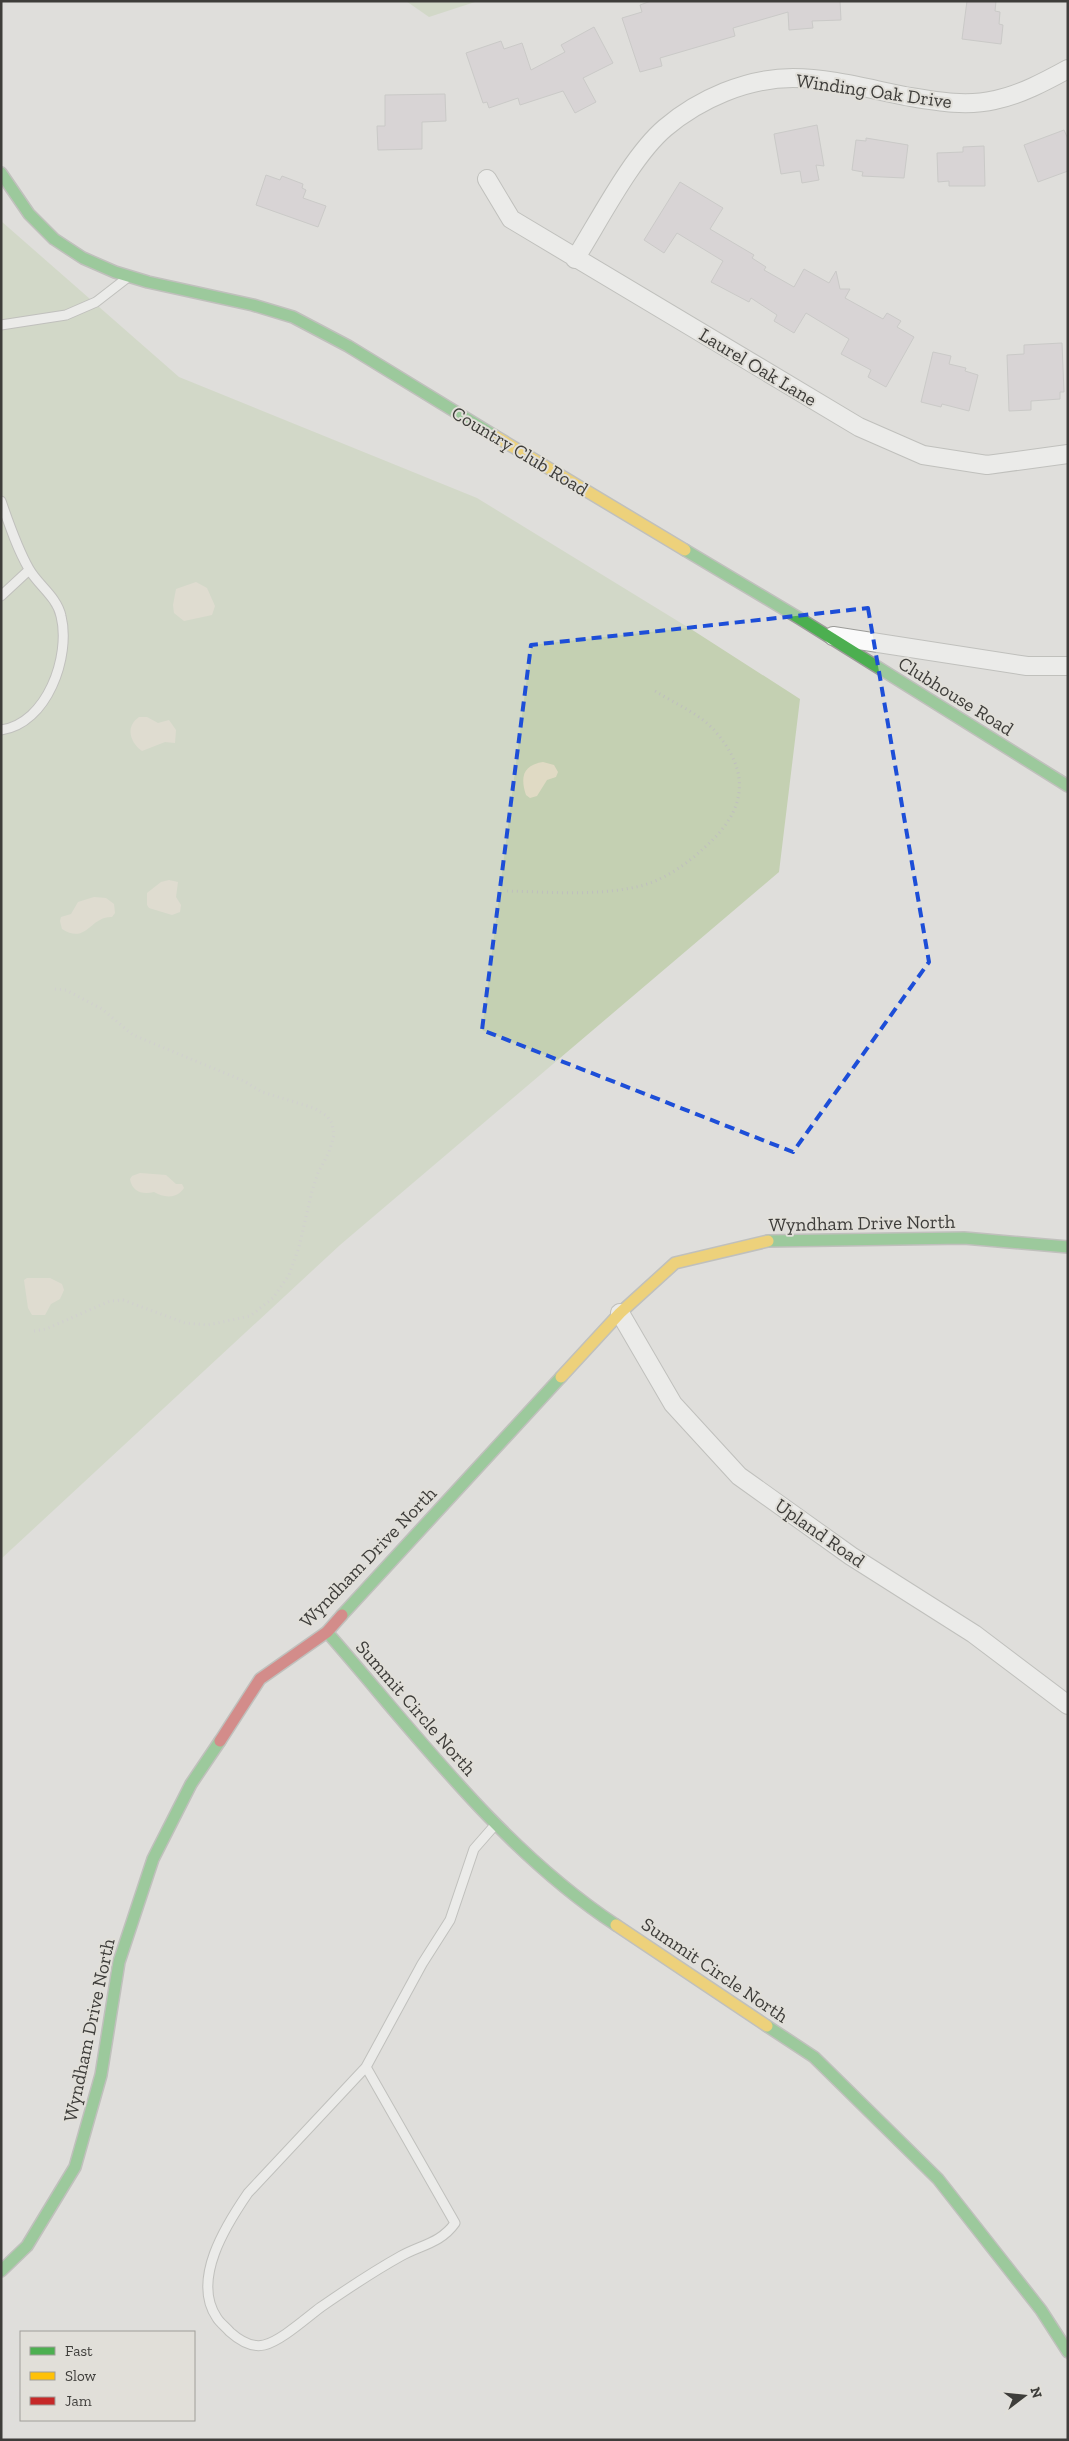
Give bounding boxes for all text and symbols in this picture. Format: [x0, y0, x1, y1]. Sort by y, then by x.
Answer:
street label: Winding Oak Drive [795, 69, 953, 113]
street label: Laurel Oak Lane [695, 323, 821, 411]
street label: Country Club Road [447, 401, 593, 501]
street label: Clubhouse Road [894, 651, 1018, 741]
street label: Wyndham Drive North [768, 1210, 956, 1236]
street label: Wyndham Drive North [295, 1482, 441, 1632]
street label: Upland Road [771, 1494, 870, 1573]
street label: Summit Circle North [351, 1636, 481, 1781]
street label: Summit Circle North [637, 1912, 793, 2028]
street label: Wyndham Drive North [58, 1936, 120, 2124]
legend [20, 2331, 195, 2421]
text: Fast [65, 2342, 93, 2360]
text: Slow [65, 2367, 97, 2385]
north arrow [999, 2371, 1049, 2421]
text: N [1026, 2385, 1046, 2400]
text: Jam [65, 2392, 92, 2410]

